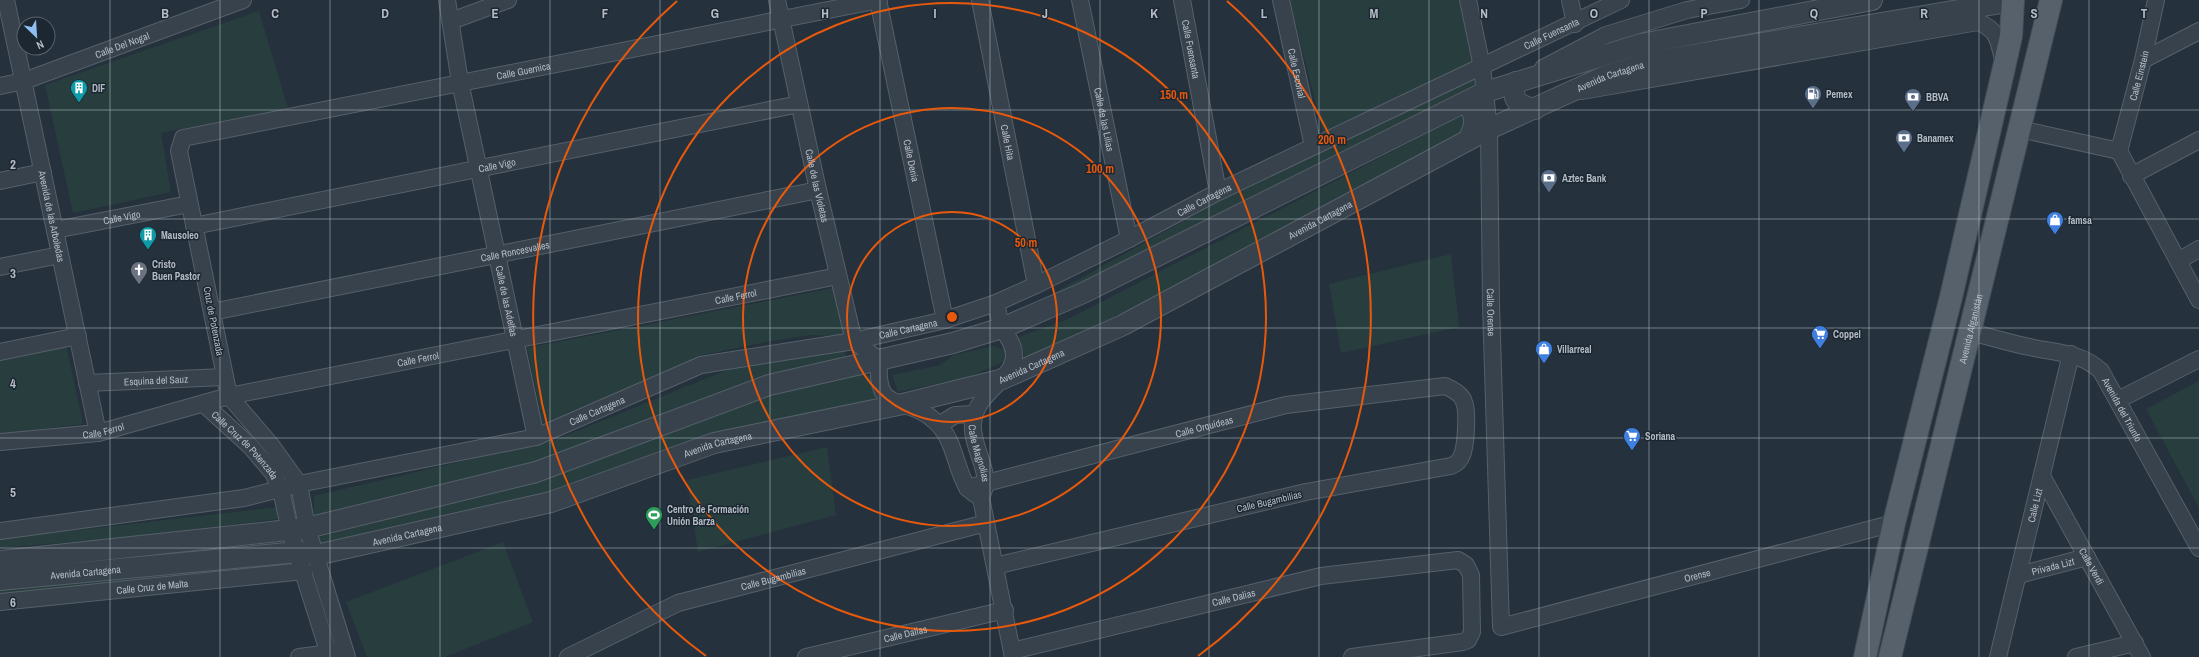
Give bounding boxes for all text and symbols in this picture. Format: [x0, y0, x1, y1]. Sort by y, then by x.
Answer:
text: B [161, 5, 169, 22]
text: C [271, 5, 279, 22]
text: D [381, 5, 389, 22]
text: E [491, 5, 499, 22]
text: F [602, 5, 609, 22]
text: G [711, 5, 719, 22]
text: H [821, 5, 829, 22]
text: I [934, 5, 937, 22]
text: J [1042, 5, 1048, 22]
text: K [1150, 5, 1158, 22]
text: L [1261, 5, 1268, 22]
text: M [1370, 5, 1379, 22]
text: N [1480, 5, 1488, 22]
text: O [1590, 5, 1598, 22]
text: P [1700, 5, 1708, 22]
text: Q [1810, 5, 1818, 22]
text: R [1920, 5, 1928, 22]
text: S [2030, 5, 2038, 22]
text: T [2141, 5, 2148, 22]
street label: Calle Fuensanta [1522, 15, 1582, 52]
north arrow [16, 16, 56, 56]
street label: Calle Fuensanta [1179, 19, 1203, 80]
street label: Calle Del Nogal [93, 29, 151, 61]
text: N [34, 37, 46, 53]
street label: Calle Escorial [1285, 47, 1308, 100]
street label: Calle Einstein [2127, 50, 2152, 102]
street label: Avenida Cartagena [1574, 58, 1646, 95]
street label: Calle Guernica [495, 59, 552, 83]
building icon: DIF [69, 78, 89, 103]
place label: DIF [92, 82, 105, 95]
fuel station icon: Pemex [1803, 84, 1823, 109]
street label: Calle de las Lilias [1091, 87, 1117, 153]
text: 150 m [1160, 87, 1188, 103]
bank icon: BBVA [1903, 87, 1923, 112]
place label: Pemex [1826, 88, 1853, 101]
place label: BBVA [1926, 91, 1949, 104]
street label: Calle Hita [998, 123, 1017, 162]
bank icon: Banamex [1894, 128, 1914, 153]
text: 200 m [1318, 132, 1346, 148]
place label: Banamex [1917, 132, 1954, 145]
street label: Calle Denia [900, 138, 922, 183]
street label: Calle de las Violetas [802, 148, 831, 224]
street label: Calle Vigo [477, 155, 517, 176]
text: 2 [10, 156, 16, 173]
text: 100 m [1086, 161, 1114, 177]
street label: Avenida de las Arboledas [35, 168, 67, 263]
bank icon: Aztec Bank [1539, 168, 1559, 193]
place label: Aztec Bank [1562, 172, 1607, 185]
street label: Calle Cartagena [1175, 180, 1234, 219]
street label: Avenida Cartagena [1285, 197, 1355, 243]
street label: Calle Vigo [102, 207, 142, 228]
shop icon: famsa [2045, 210, 2065, 235]
place label: famsa [2068, 214, 2092, 227]
building icon: Mausoleo [138, 225, 158, 250]
place label: Mausoleo [161, 229, 199, 242]
text: 50 m [1015, 235, 1037, 251]
street label: Calle Roncesvalles [480, 238, 551, 265]
place label: Cristo Buen Pastor [152, 258, 201, 283]
church icon: Cristo Buen Pastor [129, 260, 149, 285]
street label: Calle de las Adelfas [492, 264, 520, 338]
text: 3 [10, 265, 16, 282]
street label: Cruz de Potenzada [200, 285, 227, 357]
street label: Calle Ferrol [714, 286, 758, 307]
street label: Calle Orense [1484, 288, 1498, 337]
street label: Avenida Afganistán [1956, 293, 1986, 366]
centre of rings [945, 310, 959, 324]
street label: Calle Cartagena [878, 316, 939, 342]
supermarket icon: Coppel [1810, 324, 1830, 349]
place label: Coppel [1833, 328, 1861, 341]
shop icon: Villarreal [1534, 339, 1554, 364]
place label: Villarreal [1557, 343, 1592, 356]
street label: Avenida Cartagena [996, 346, 1067, 387]
street label: Calle Ferrol [396, 349, 440, 370]
street label: Esquina del Sauz [124, 373, 188, 388]
text: 4 [10, 375, 16, 392]
street label: Avenida del Triunfo [2099, 375, 2145, 444]
street label: Calle Cartagena [567, 393, 627, 429]
street label: Calle Cruz de Potenzada [209, 408, 281, 482]
street label: Calle Orquídeas [1174, 413, 1235, 441]
street label: Calle Ferrol [82, 420, 126, 441]
street label: Calle Magnolias [966, 424, 992, 482]
supermarket icon: Soriana [1622, 426, 1642, 451]
street label: Avenida Cartagena [681, 429, 754, 461]
place label: Soriana [1645, 430, 1676, 443]
text: 5 [10, 484, 16, 501]
street label: Calle Lizt [2025, 487, 2046, 524]
street label: Calle Bugambilias [1235, 488, 1303, 515]
place label: Centro de Formación Unión Barza [667, 503, 749, 528]
sports icon: Centro de Formación Unión Barza [644, 505, 664, 530]
street label: Avenida Cartagena [370, 521, 444, 549]
street label: Calle Verdi [2076, 546, 2107, 587]
street label: Privada Lizt [2030, 554, 2076, 578]
street label: Avenida Cartagena [49, 563, 122, 582]
street label: Calle Bugambilias [740, 564, 807, 593]
street label: Orense [1683, 566, 1712, 585]
street label: Calle Cruz de Malta [116, 577, 189, 597]
street label: Calle Dalias [1211, 586, 1257, 609]
text: 6 [10, 594, 16, 611]
street label: Calle Dalias [882, 623, 928, 645]

